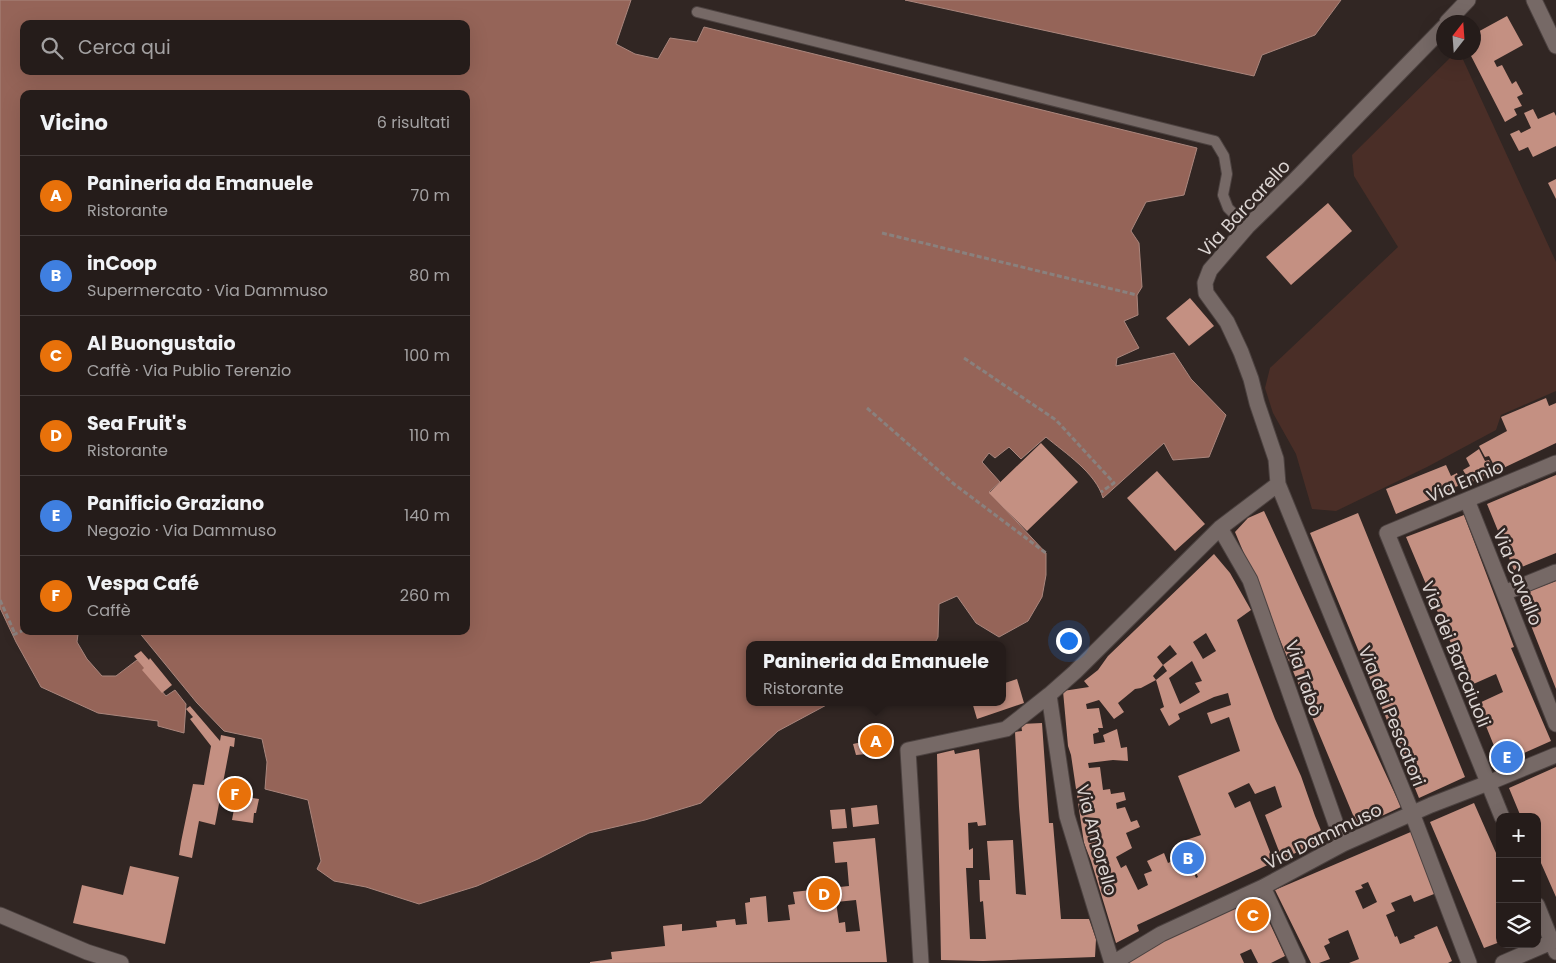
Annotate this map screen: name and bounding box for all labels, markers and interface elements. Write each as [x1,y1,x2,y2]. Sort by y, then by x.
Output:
north arrow [1436,15,1481,60]
search box [20,20,470,75]
icon: search [38,34,66,62]
text: Cerca qui [78,34,171,61]
text: Vicino [40,108,108,137]
text: 6 risultati [377,111,450,134]
street label: Via Barcarello [1192,154,1296,262]
text: Panineria da Emanuele [87,170,313,197]
text: A [50,184,62,207]
text: 70 m [410,184,450,207]
text: Ristorante [87,199,168,222]
text: inCoop [87,250,157,277]
text: B [51,264,61,287]
text: 80 m [409,264,450,287]
text: Supermercato · Via Dammuso [87,279,328,302]
text: Al Buongustaio [87,330,236,357]
text: C [50,344,62,367]
text: 100 m [404,344,450,367]
text: Caffè · Via Publio Terenzio [87,359,291,382]
text: Sea Fruit's [87,410,187,437]
text: D [50,424,62,447]
text: 110 m [409,424,450,447]
text: Ristorante [87,439,168,462]
street label: Via Ennio [1422,454,1508,508]
text: Panificio Graziano [87,490,264,517]
text: E [52,504,60,527]
text: 140 m [404,504,450,527]
text: Negozio · Via Dammuso [87,519,276,542]
street label: Via Cavallo [1487,525,1549,629]
text: Vespa Café [87,570,199,597]
street label: Via dei Barcaiuoli [1415,577,1497,731]
text: F [52,584,60,607]
text: 260 m [400,584,450,607]
text: Caffè [87,599,131,622]
your location [1056,628,1082,654]
street label: Via Tabò [1279,637,1329,719]
popup [746,641,1006,706]
street label: Via dei Pescatori [1352,642,1432,790]
text: Panineria da Emanuele [763,648,989,675]
text: Ristorante [763,677,844,700]
pin: A [860,722,892,760]
pin: E [1491,738,1523,776]
pin: F [219,775,251,813]
street label: Via Amorello [1070,782,1124,898]
street label: Via Dammuso [1260,797,1386,875]
map controls [1496,813,1541,948]
button: + [1496,813,1541,858]
pin: B [1172,839,1204,877]
button: − [1496,858,1541,903]
pin: D [808,875,840,913]
pin: C [1237,896,1269,934]
button: layers [1496,903,1541,948]

